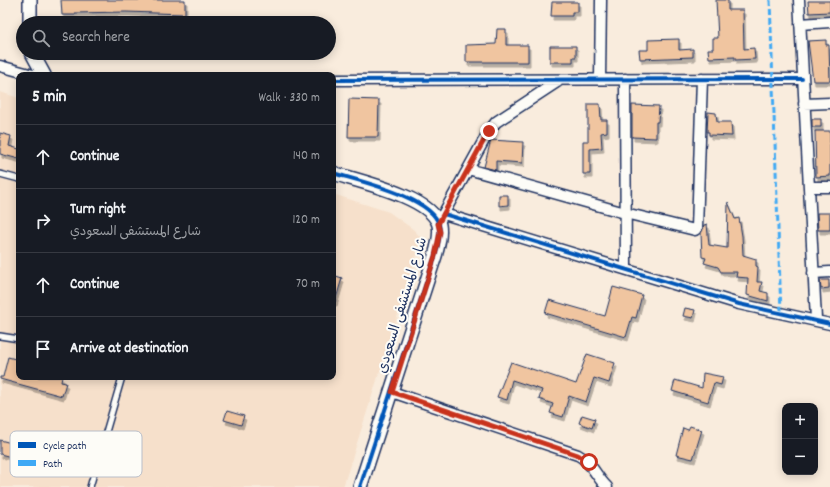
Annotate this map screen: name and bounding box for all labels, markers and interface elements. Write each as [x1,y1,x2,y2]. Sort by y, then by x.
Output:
search box [16,16,336,60]
icon: search [30,27,52,49]
text: Search here [62,27,130,49]
text: 5 min [32,86,66,110]
text: Walk · 330 m [259,89,320,108]
route end [480,122,498,140]
icon: ahead [32,146,54,168]
text: Continue [70,146,119,168]
text: 140 m [293,147,320,166]
text: Turn right [70,199,126,221]
icon: right [32,210,54,232]
text: 120 m [292,211,320,230]
text: شارع المستشفى السعودي [70,223,201,242]
street label: شارع المستشفى السعودي [373,235,433,376]
icon: ahead [32,274,54,296]
text: Continue [70,274,119,296]
text: 70 m [296,275,320,294]
icon: arrive [32,338,54,360]
text: Arrive at destination [70,338,188,360]
map controls [782,403,818,475]
button: + [782,403,818,439]
legend [10,431,142,477]
text: Cycle path [43,439,87,455]
button: − [782,439,818,475]
route start [580,453,598,471]
text: Path [43,457,62,473]

